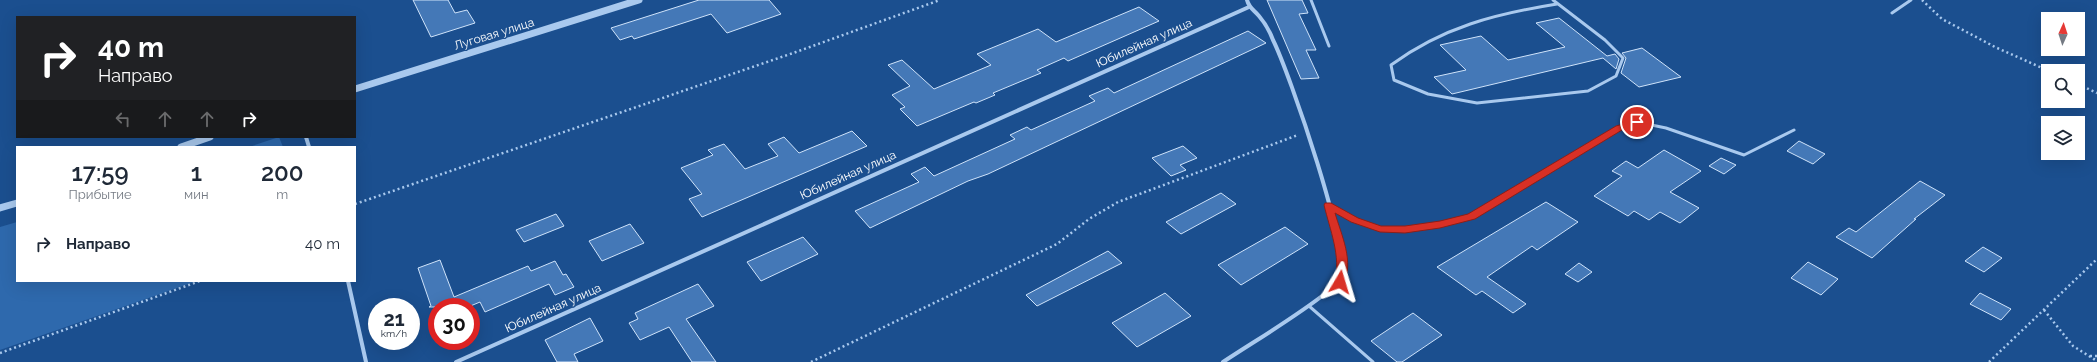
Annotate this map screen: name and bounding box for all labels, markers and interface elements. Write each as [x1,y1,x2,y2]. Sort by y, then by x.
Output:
north arrow [2041,12,2085,56]
map controls [2041,12,2085,160]
street label: Луговая улица [452,15,536,53]
street label: Юбилейная улица [1094,16,1194,70]
text: 40 m [98,31,164,64]
icon: right [32,32,84,84]
button: search [2041,64,2085,108]
text: Направо [98,65,172,86]
pin [1620,105,1654,139]
icon: left [112,108,134,130]
icon: ahead [154,108,176,130]
icon: ahead [196,108,218,130]
icon: right [238,108,260,130]
icon: arrive [1626,111,1648,133]
button: layers [2041,116,2085,160]
street label: Юбилейная улица [798,148,898,202]
text: 17:59 [71,158,129,187]
text: 1 [191,158,202,187]
text: 200 [261,158,304,187]
text: Прибытие [68,187,132,202]
text: мин [184,187,209,202]
text: m [276,187,288,202]
icon: right [32,233,54,255]
text: Направо [66,235,130,253]
text: 40 m [305,235,340,253]
position arrow [1319,261,1361,303]
street label: Юбилейная улица [503,281,603,335]
speed limit sign: 30 [428,298,480,350]
text: 21 [383,307,405,331]
text: km/h [381,328,407,339]

